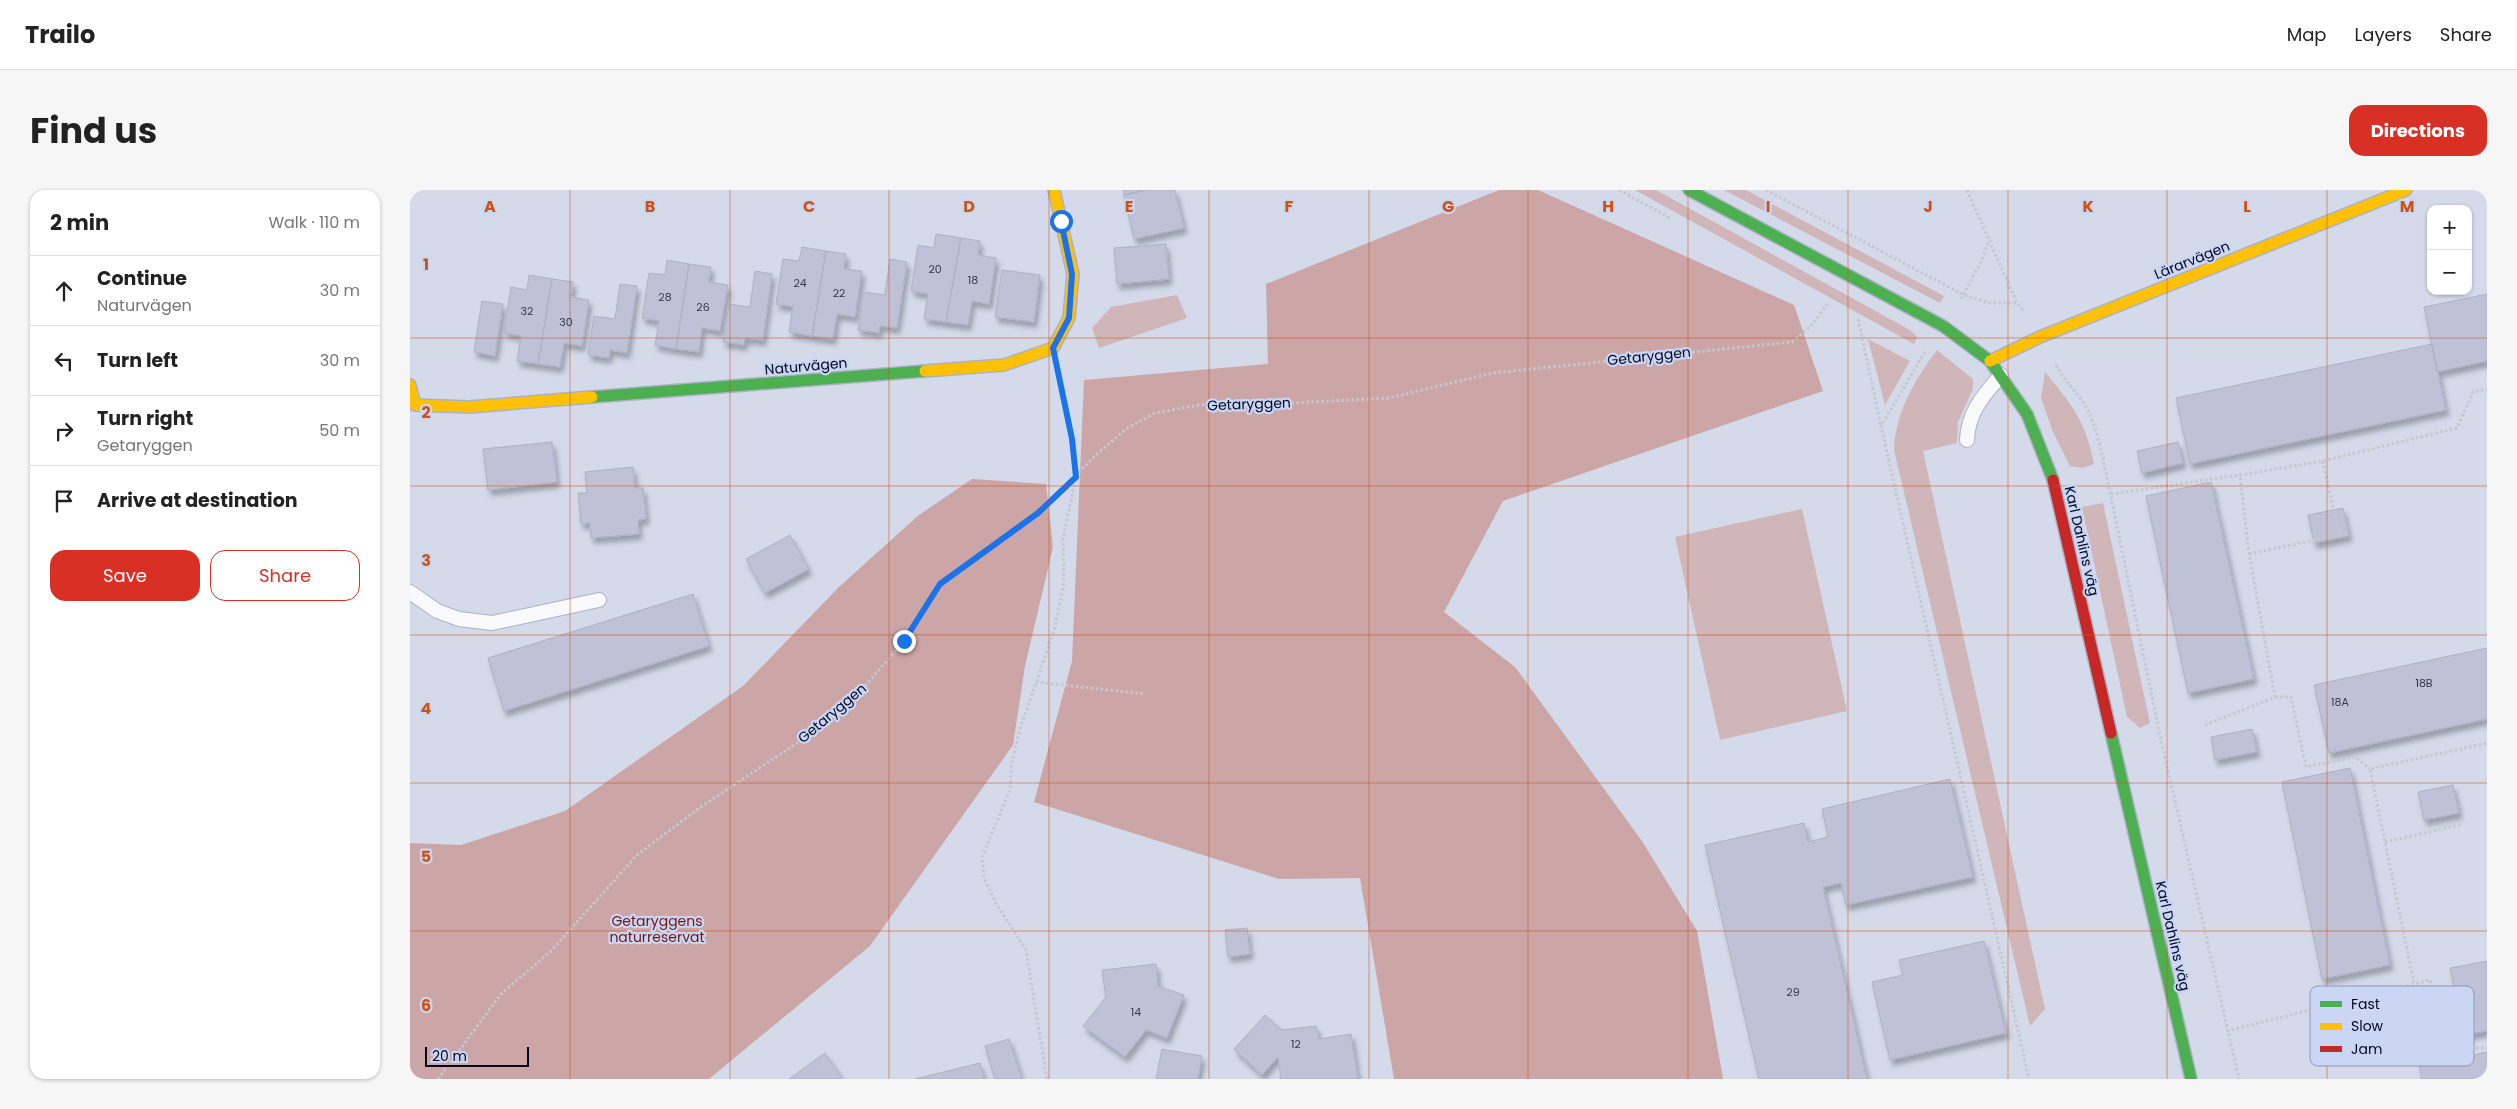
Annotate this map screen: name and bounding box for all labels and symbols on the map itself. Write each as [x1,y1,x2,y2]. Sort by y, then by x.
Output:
text: A [484,195,496,218]
text: B [645,195,655,218]
text: C [803,195,815,218]
text: D [963,195,975,218]
text: E [1125,195,1133,218]
text: F [1285,195,1294,218]
text: G [1442,195,1454,218]
text: H [1602,195,1614,218]
text: I [1766,195,1770,218]
text: J [1923,195,1933,218]
text: K [2082,195,2094,218]
text: L [2243,195,2251,218]
text: M [2400,195,2414,218]
route start [1050,210,1073,233]
street label: Lärarvägen [2151,236,2233,284]
text: 1 [423,253,429,276]
house number: 20 [928,261,942,277]
house number: 18 [968,272,978,288]
house number: 24 [793,275,807,291]
house number: 22 [833,285,845,301]
house number: 28 [658,289,672,305]
house number: 26 [696,299,710,315]
house number: 32 [521,303,533,319]
house number: 30 [559,314,573,330]
street label: Getaryggen [1606,342,1692,370]
street label: Naturvägen [764,352,848,380]
street label: Getaryggen [1207,393,1291,415]
text: 2 [421,401,431,424]
street label: Karl Dahlins väg [2060,484,2104,598]
text: 3 [421,549,431,572]
route end [893,630,916,653]
house number: 18B [2415,675,2433,691]
street label: Getaryggen [793,678,871,748]
house number: 18A [2331,694,2350,710]
text: 4 [421,697,432,720]
text: 5 [421,845,431,868]
street label: Karl Dahlins väg [2151,879,2195,993]
park label: Getaryggens naturreservat [609,911,705,947]
house number: 29 [1786,984,1800,1000]
legend [2310,986,2474,1066]
text: 6 [421,994,431,1017]
text: Fast [2351,994,2380,1014]
house number: 14 [1131,1004,1141,1020]
text: Slow [2351,1016,2384,1036]
house number: 12 [1291,1036,1301,1052]
text: Jam [2351,1039,2382,1059]
scale bar [425,1044,529,1067]

